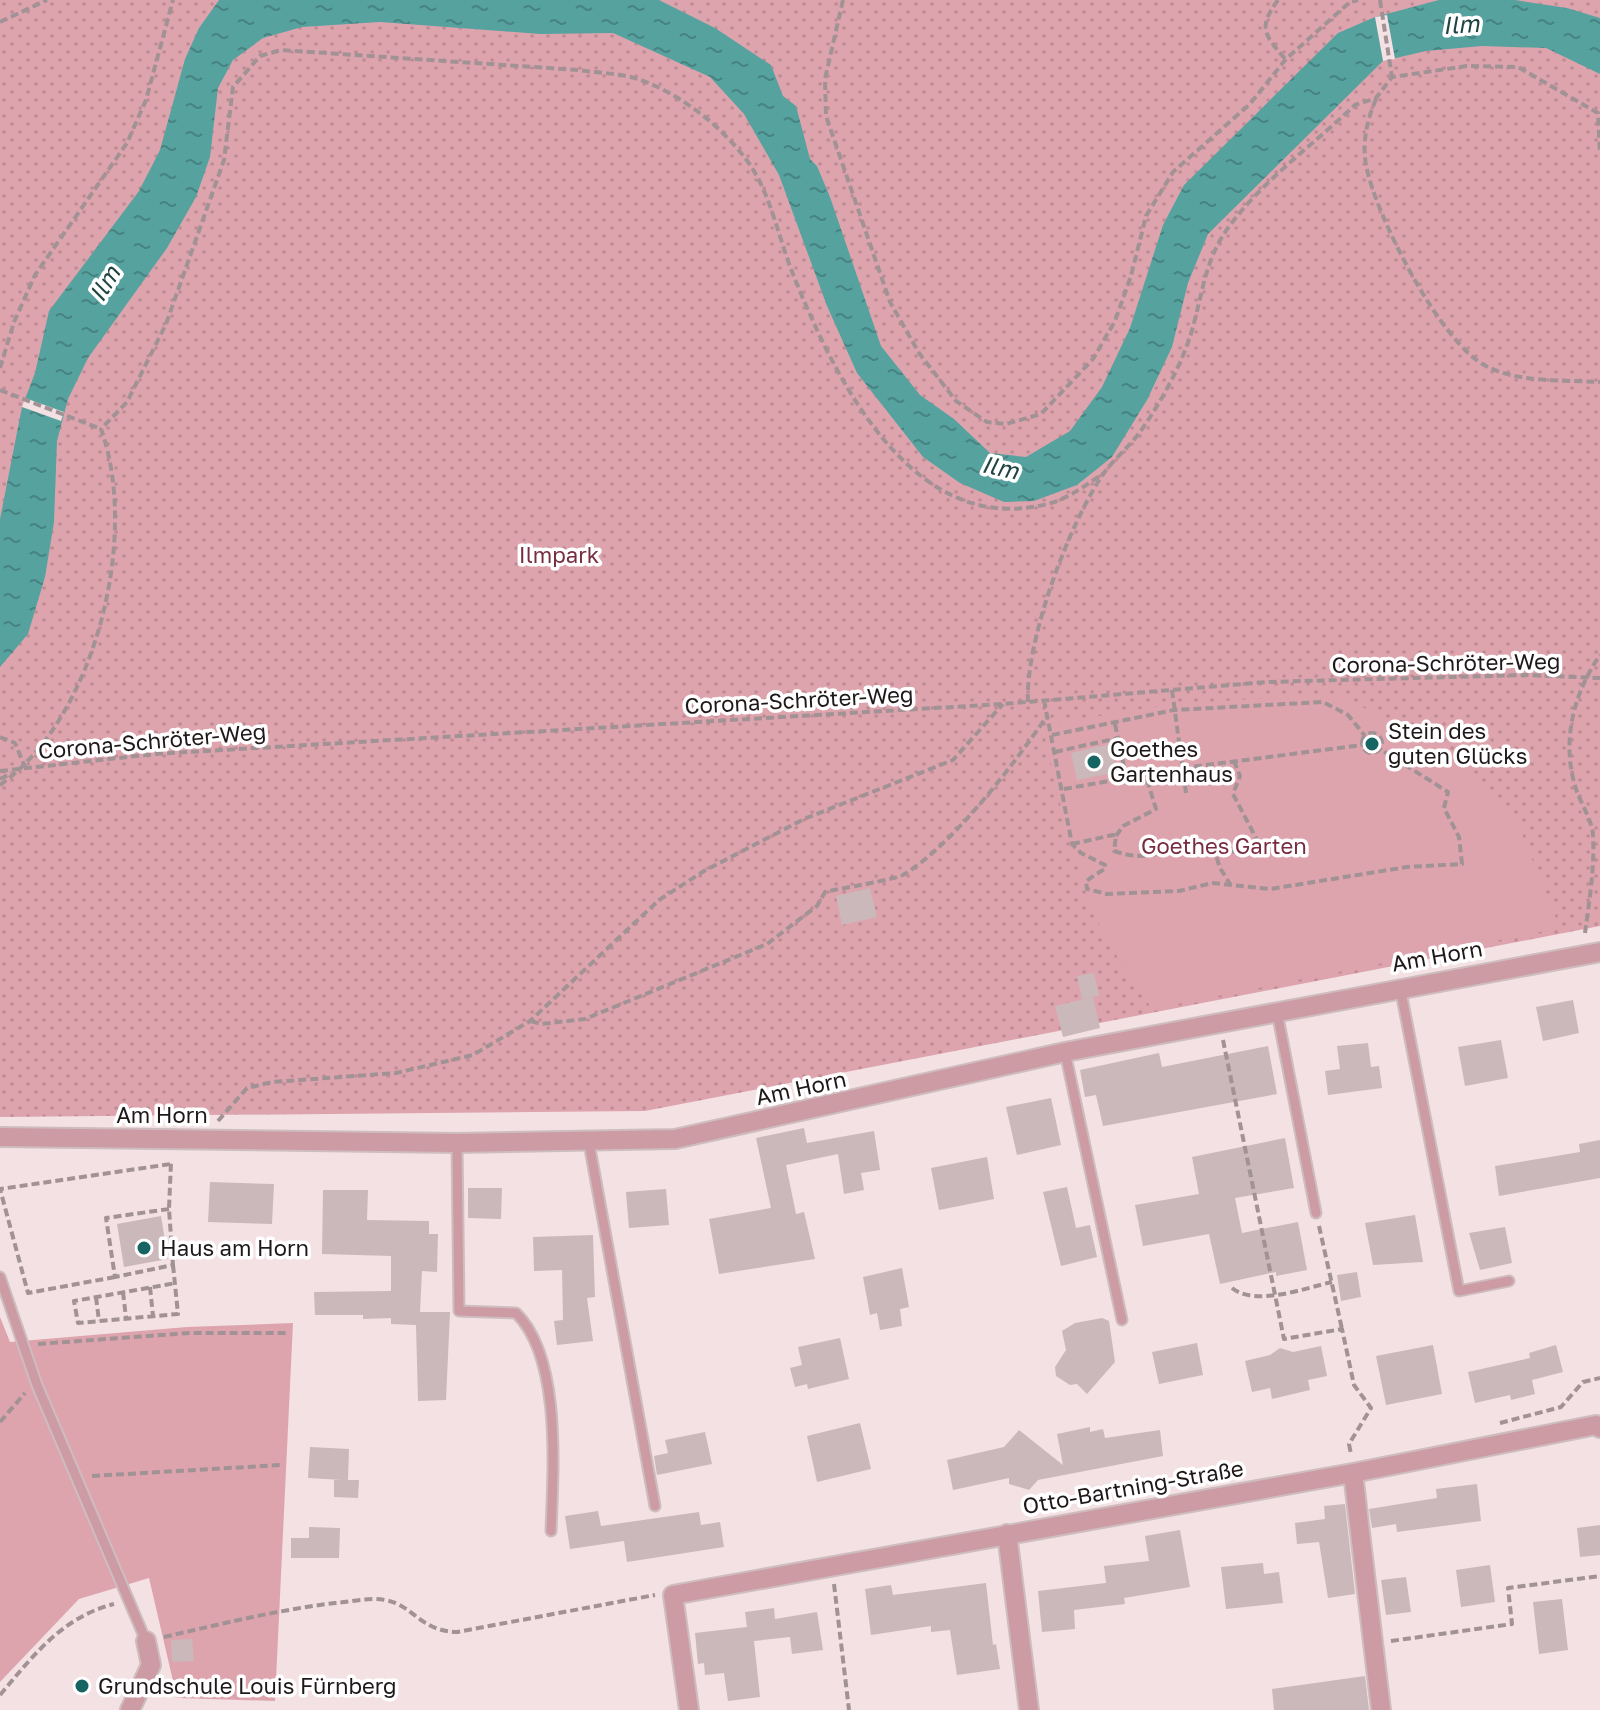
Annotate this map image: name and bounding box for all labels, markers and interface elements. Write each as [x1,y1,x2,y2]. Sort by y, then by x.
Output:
water label: Ilm [1442,8,1482,39]
water label: Ilm [82,259,126,306]
water label: Ilm [979,449,1023,485]
park label: Ilmpark [519,541,599,568]
street label: Corona-Schröter-Weg [1331,647,1561,678]
street label: Corona-Schröter-Weg [684,680,914,719]
street label: Corona-Schröter-Weg [37,717,267,764]
place label: Stein des guten Glücks [1388,717,1527,769]
place label: Goethes Gartenhaus [1110,735,1233,787]
marker: Stein des guten Glücks [1363,735,1381,753]
marker: Goethes Gartenhaus [1085,753,1103,771]
park label: Goethes Garten [1141,832,1307,859]
street label: Am Horn [1389,934,1484,977]
street label: Am Horn [753,1065,849,1110]
street label: Am Horn [116,1101,208,1128]
place label: Haus am Horn [160,1234,309,1261]
marker: Haus am Horn [135,1239,153,1257]
street label: Otto-Bartning-Straße [1020,1454,1245,1519]
place label: Grundschule Louis Fürnberg [98,1672,397,1699]
marker: Grundschule Louis Fürnberg [73,1677,91,1695]

